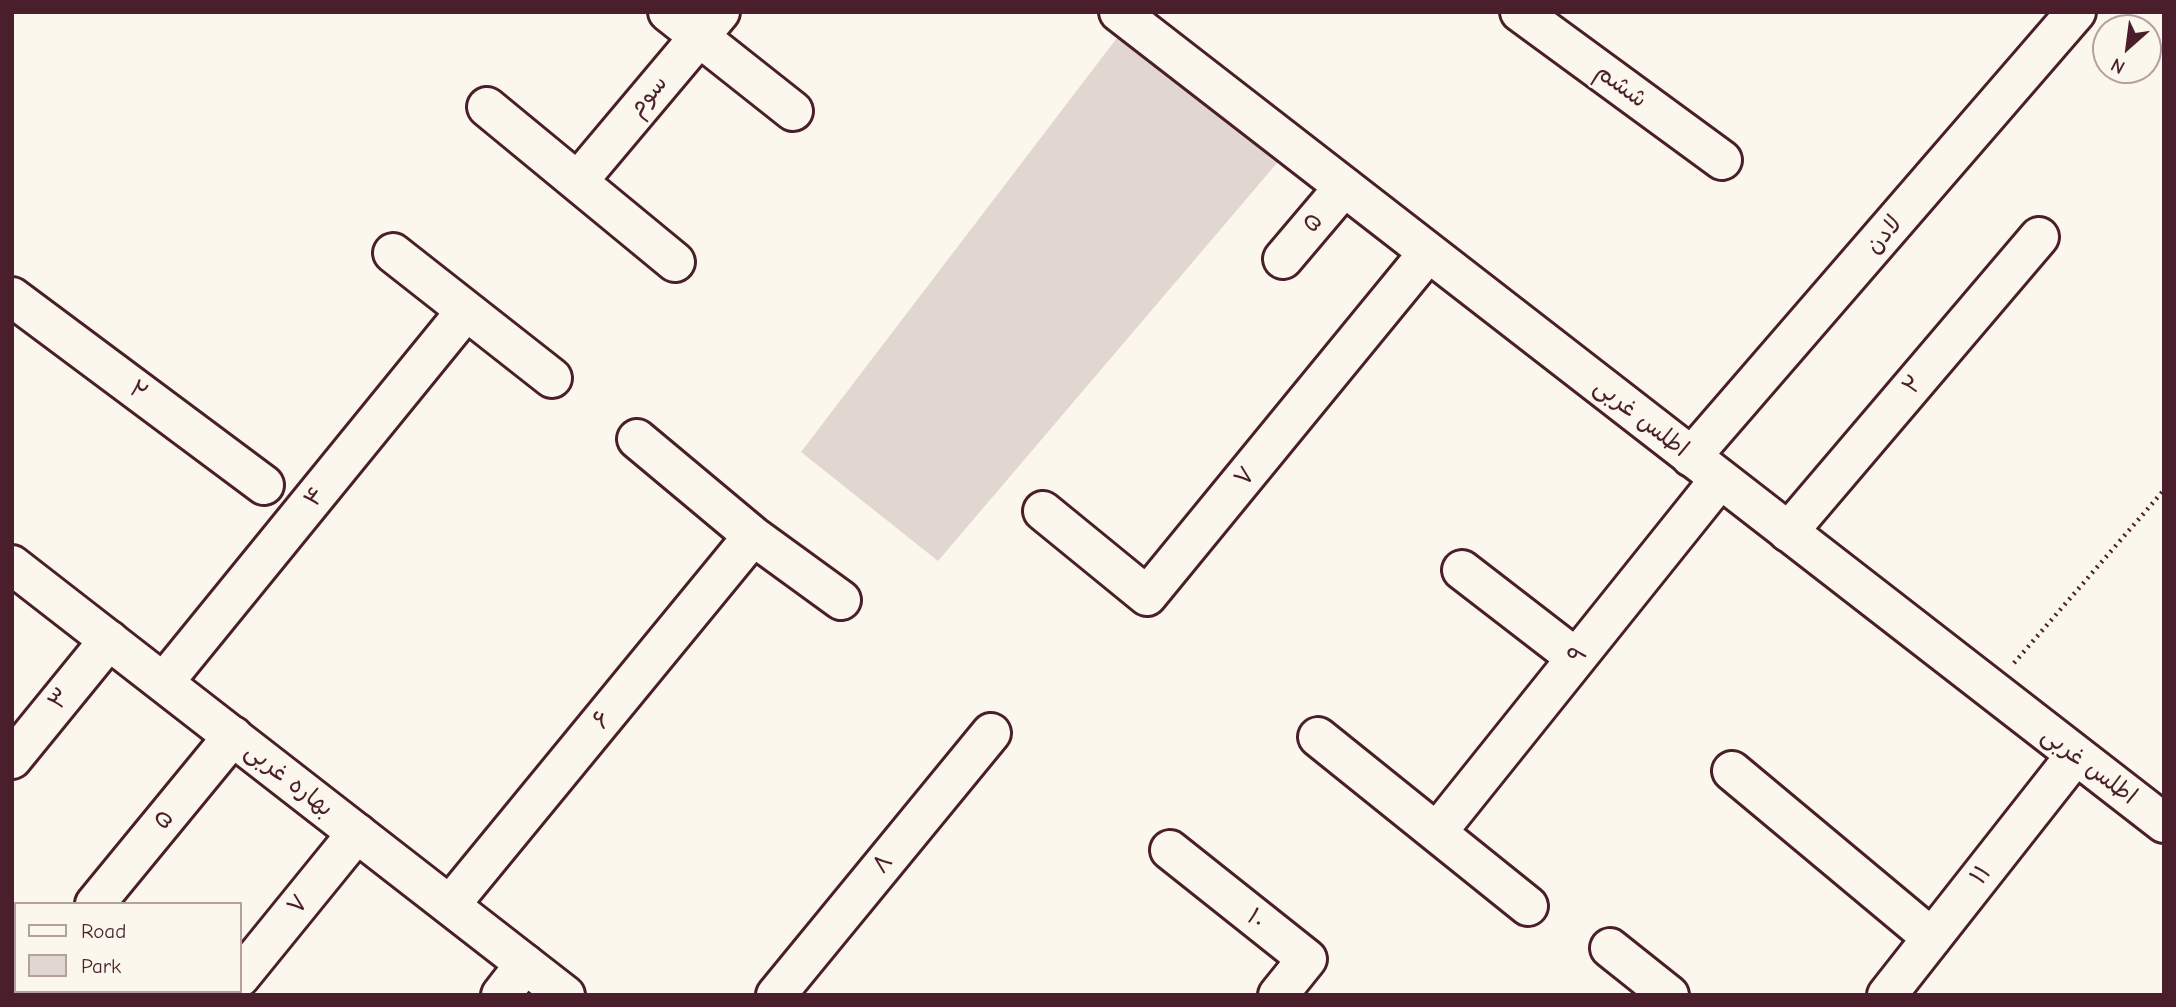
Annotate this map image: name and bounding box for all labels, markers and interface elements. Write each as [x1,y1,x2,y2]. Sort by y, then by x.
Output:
north arrow [2092,14,2162,84]
text: N [2107,53,2129,78]
street label: ششم [1590,58,1652,114]
street label: سوم [622,69,674,123]
street label: ۵ [1297,207,1329,239]
street label: لادن [1860,210,1908,260]
street label: ۲ [1897,370,1929,400]
street label: اطلس غربی [1588,372,1694,464]
street label: ۲ [123,375,153,407]
street label: ۷ [1228,461,1262,493]
street label: ۴ [298,481,332,513]
street label: ۹ [1562,640,1594,670]
street label: ۳ [43,682,77,716]
street label: ۶ [586,705,618,735]
street label: اطلس غربی [2036,721,2142,811]
street label: بهاره غربی [239,737,339,823]
street label: ۵ [148,804,180,836]
street label: ۸ [867,848,899,880]
street label: ۱۱ [1964,859,1998,891]
street label: ۷ [281,889,315,921]
legend [14,902,242,993]
street label: ۱۰ [1241,903,1271,935]
text: Road [81,919,126,943]
text: Park [81,954,121,978]

